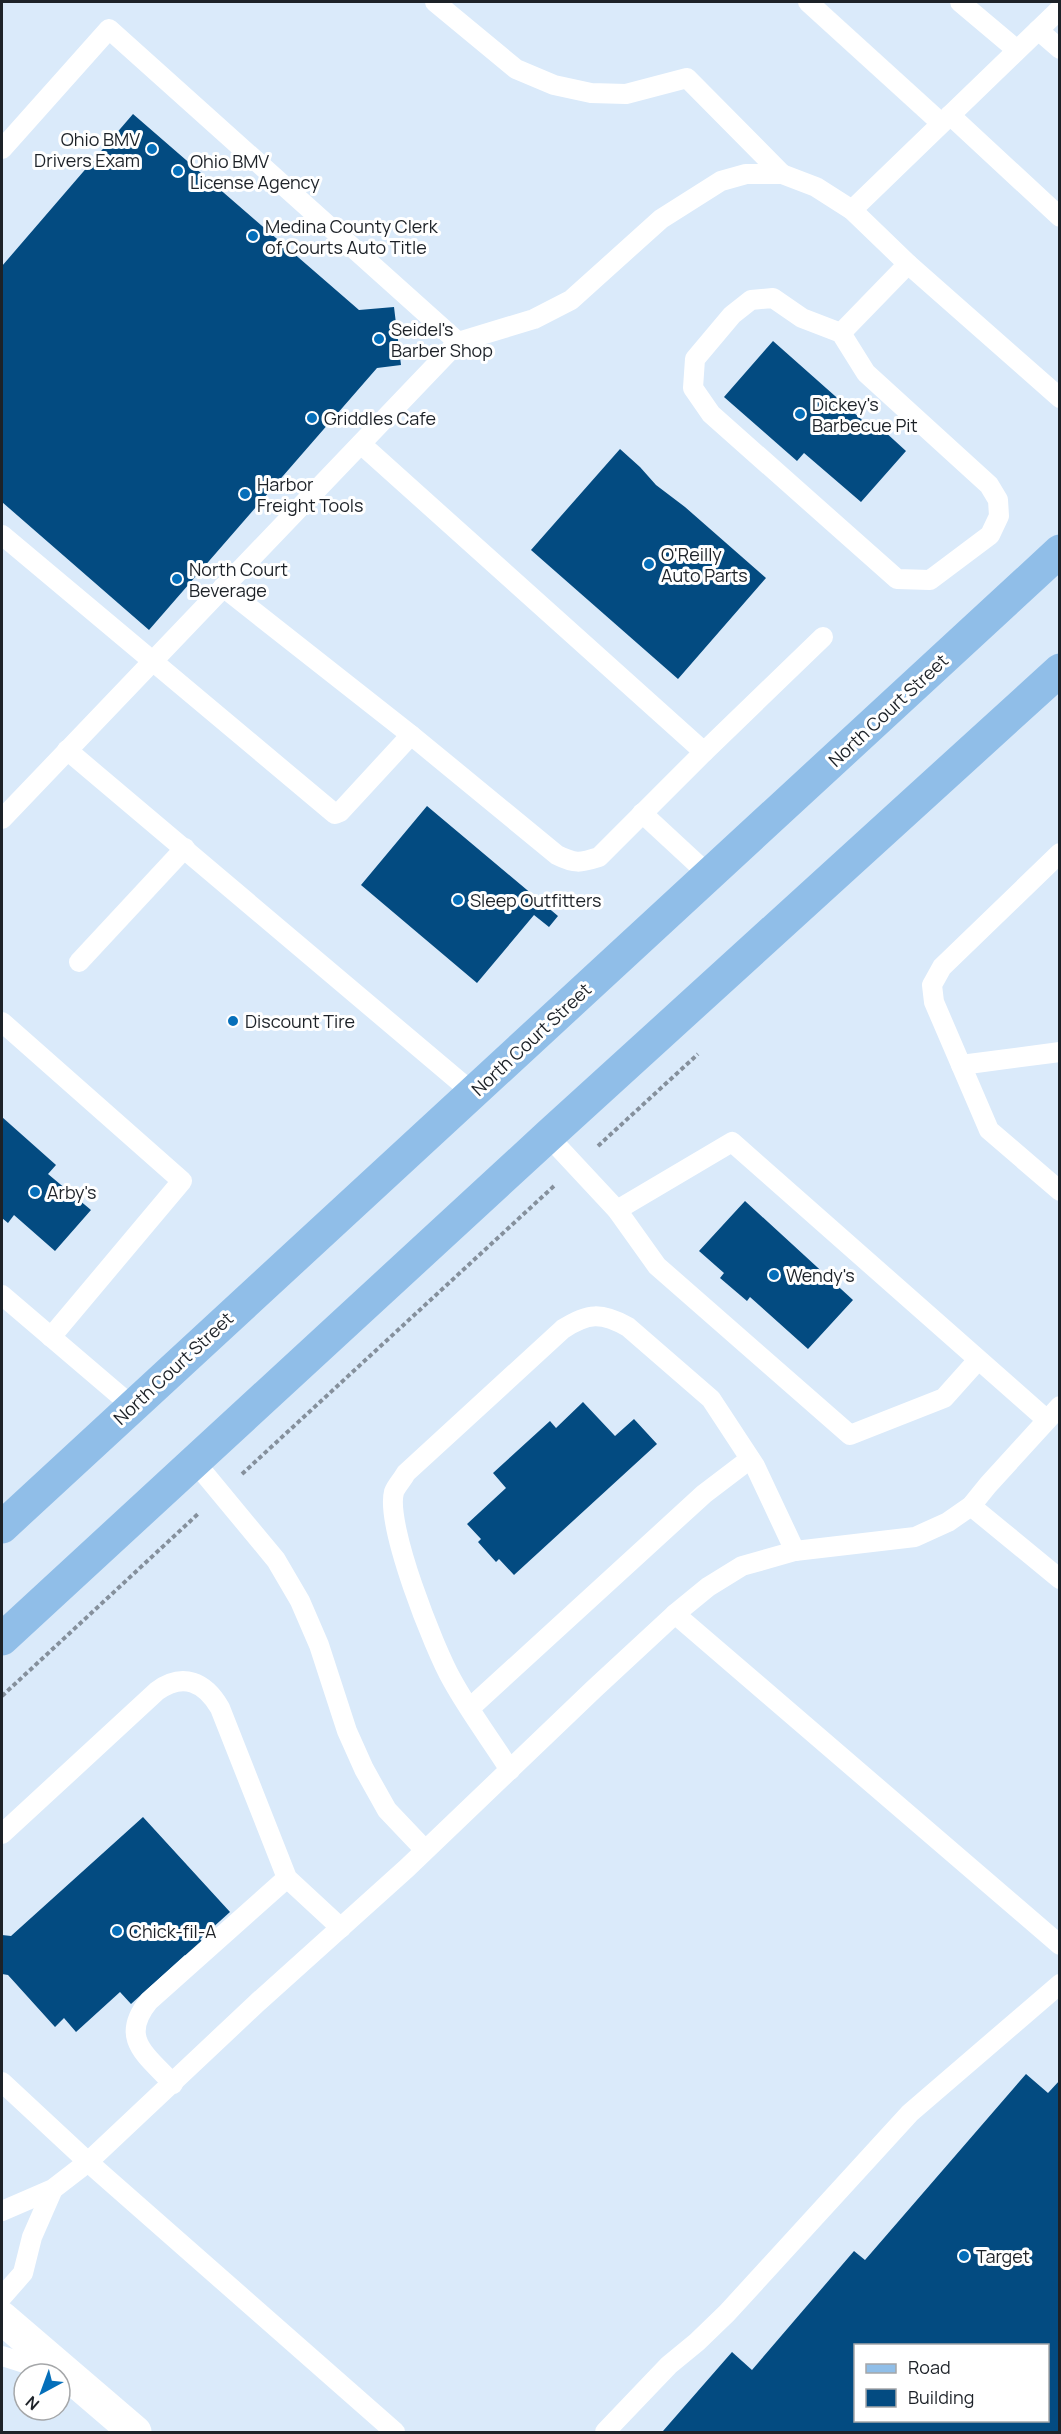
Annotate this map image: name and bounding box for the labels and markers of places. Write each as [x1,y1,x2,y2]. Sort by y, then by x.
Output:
place label: Ohio BMV Drivers Exam [34,127,140,172]
marker: Ohio BMV Drivers Exam [145,142,159,156]
place label: Ohio BMV License Agency [190,149,320,194]
marker: Ohio BMV License Agency [171,164,185,178]
place label: Medina County Clerk of Courts Auto Title [265,214,439,259]
marker: Medina County Clerk of Courts Auto Title [246,229,260,243]
place label: Seidel's Barber Shop [391,317,493,362]
marker: Seidel's Barber Shop [372,332,386,346]
place label: Dickey's Barbecue Pit [812,392,918,437]
place label: Griddles Cafe [324,406,436,430]
marker: Dickey's Barbecue Pit [793,407,807,421]
marker: Griddles Cafe [305,411,319,425]
place label: Harbor Freight Tools [257,472,364,517]
marker: Harbor Freight Tools [238,487,252,501]
place label: O'Reilly Auto Parts [661,542,748,587]
place label: North Court Beverage [189,557,288,602]
marker: O'Reilly Auto Parts [642,557,656,571]
marker: North Court Beverage [170,572,184,586]
place label: Sleep Outfitters [470,888,602,912]
marker: Sleep Outfitters [451,893,465,907]
place label: Discount Tire [245,1009,355,1033]
marker: Discount Tire [226,1014,240,1028]
place label: Arby's [47,1180,96,1204]
marker: Arby's [28,1185,42,1199]
place label: Wendy's [786,1263,855,1287]
marker: Wendy's [767,1268,781,1282]
place label: Chick-fil-A [129,1919,217,1943]
marker: Chick-fil-A [110,1924,124,1938]
place label: Target [976,2244,1030,2268]
marker: Target [957,2249,971,2263]

